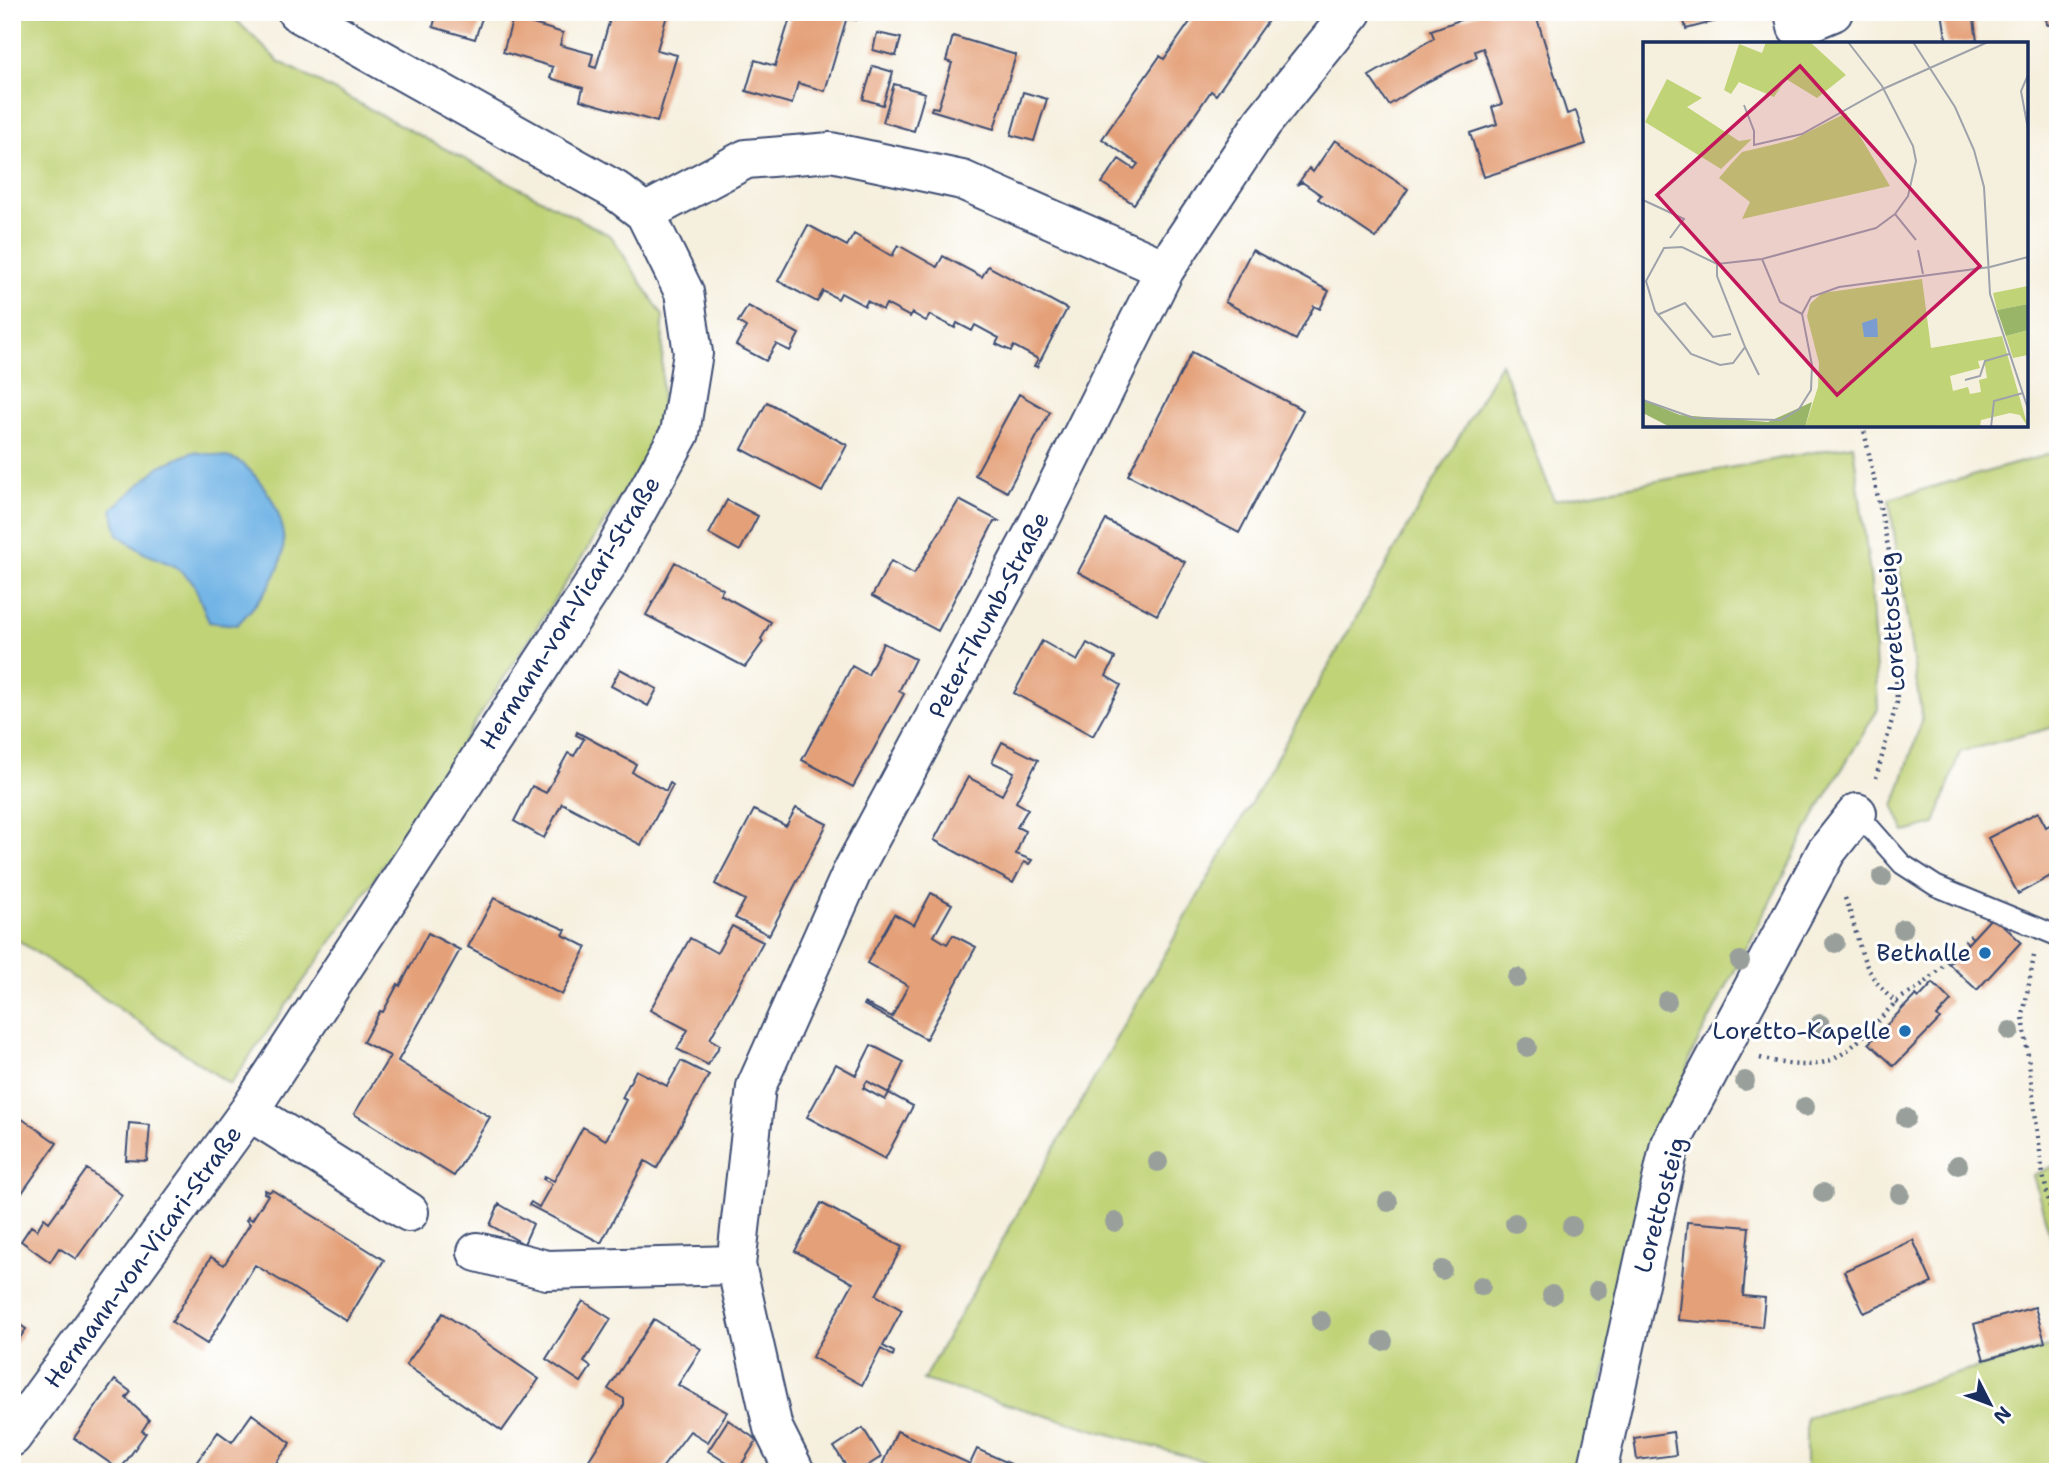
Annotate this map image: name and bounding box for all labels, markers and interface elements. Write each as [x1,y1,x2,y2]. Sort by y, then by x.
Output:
inset map [1643,42,2028,427]
street label: Hermann-von-Vicari-Straße [472,470,668,756]
street label: Peter-Thumb-Straße [921,506,1057,724]
street label: Lorettosteig [1871,551,1913,693]
place label: Bethalle [1876,937,1971,969]
marker: Bethalle [1977,945,1993,961]
place label: Loretto-Kapelle [1712,1015,1891,1047]
marker: Loretto-Kapelle [1897,1023,1913,1039]
street label: Hermann-von-Vicari-Straße [37,1119,249,1395]
street label: Lorettosteig [1626,1133,1694,1277]
north arrow [1954,1368,2024,1438]
text: N [1988,1401,2017,1429]

